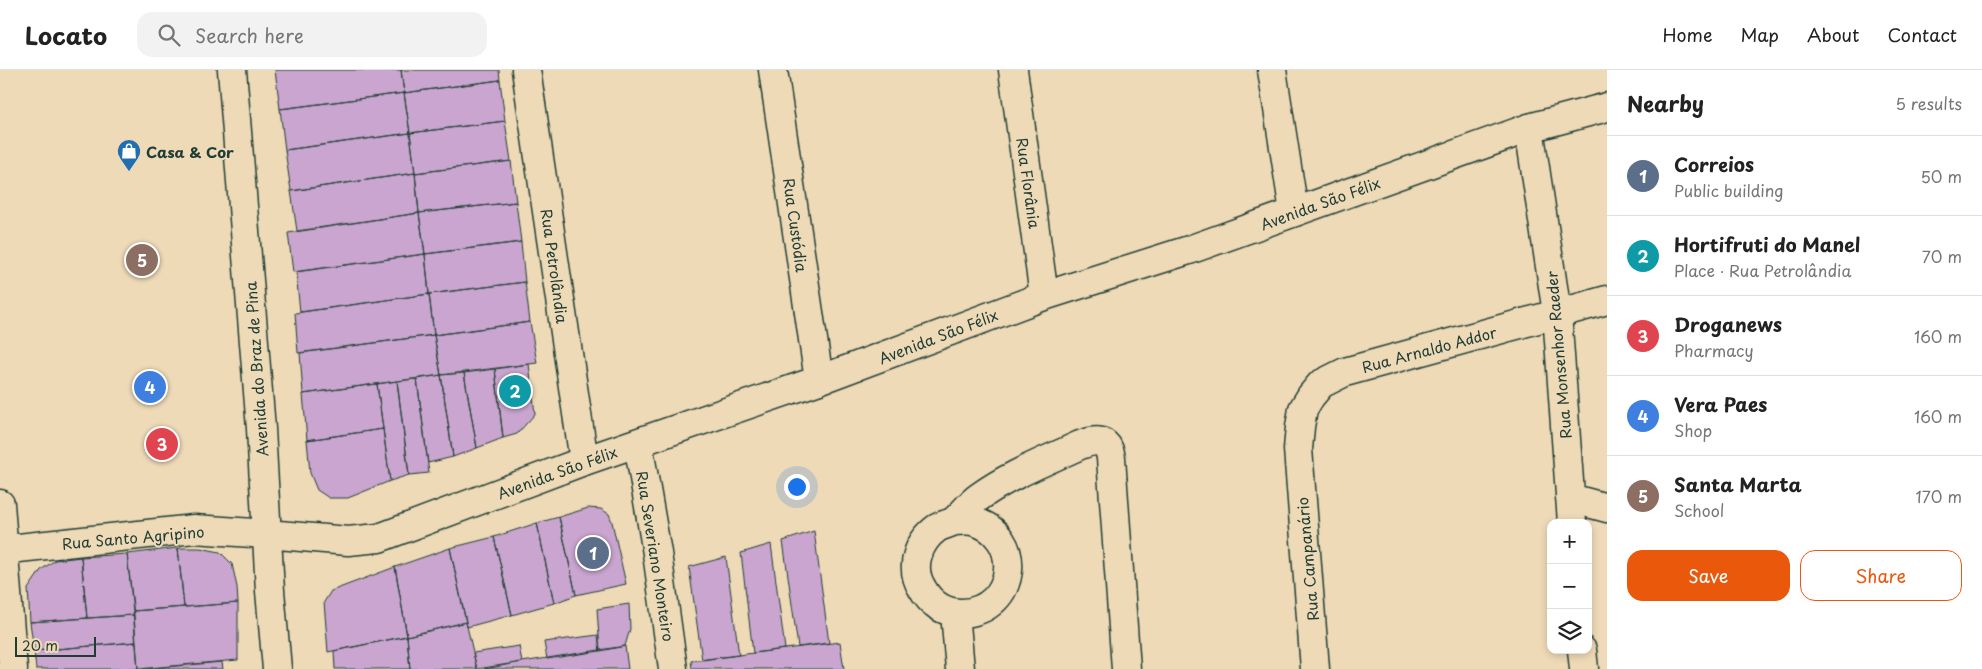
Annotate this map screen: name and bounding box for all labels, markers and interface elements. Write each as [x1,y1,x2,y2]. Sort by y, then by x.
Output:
search box [137,12,487,57]
text: Locato [25,17,107,53]
icon: search [155,21,183,49]
text: Search here [195,21,304,49]
text: Home [1662,21,1712,48]
text: Map [1740,21,1779,48]
text: About [1807,21,1859,48]
text: Contact [1887,21,1957,48]
text: Nearby [1627,87,1704,119]
text: 5 results [1895,91,1962,115]
street label: Rua Florânia [1011,136,1047,231]
shop icon: Casa & Cor [116,138,142,172]
place label: Casa & Cor [146,140,234,163]
text: Correios [1674,150,1754,178]
text: 1 [1639,164,1647,188]
text: 50 m [1921,164,1962,188]
street label: Avenida São Félix [1257,171,1383,235]
street label: Rua Custódia [778,176,814,274]
text: Public building [1674,178,1784,202]
street label: Rua Petrolândia [536,207,574,325]
text: Hortifruti do Manel [1674,230,1860,258]
pin: 5 [126,241,158,279]
text: 2 [1637,244,1649,268]
text: 70 m [1922,244,1962,268]
text: Place · Rua Petrolândia [1674,258,1851,282]
street label: Rua Monsenhor Raeder [1539,270,1577,440]
street label: Avenida do Braz de Pina [238,280,274,457]
street label: Avenida São Félix [875,303,1001,369]
text: Droganews [1674,310,1782,338]
street label: Rua Arnaldo Addor [1359,320,1499,378]
text: 3 [1638,324,1648,348]
text: 160 m [1914,324,1962,348]
text: Pharmacy [1674,338,1754,362]
pin: 4 [134,368,166,406]
pin: 2 [499,372,531,410]
text: Vera Paes [1674,390,1767,418]
text: 4 [1638,404,1648,428]
text: 160 m [1914,404,1962,428]
text: Shop [1674,418,1712,442]
pin: 3 [146,425,178,463]
street label: Avenida São Félix [494,440,620,504]
street label: Rua Severiano Monteiro [631,469,681,643]
text: Santa Marta [1674,470,1802,498]
your location [784,474,810,500]
text: 5 [1638,484,1648,508]
text: 170 m [1916,484,1962,508]
street label: Rua Campanário [1290,496,1324,622]
text: School [1674,498,1724,522]
street label: Rua Santo Agripino [61,519,205,555]
map controls [1547,519,1592,654]
button: + [1547,519,1592,564]
pin: 1 [577,534,609,572]
button: Save [1627,550,1790,601]
button: Share [1800,550,1962,601]
button: − [1547,564,1592,609]
button: layers [1547,609,1592,654]
scale bar [15,634,96,657]
text: 20 m [22,635,58,656]

